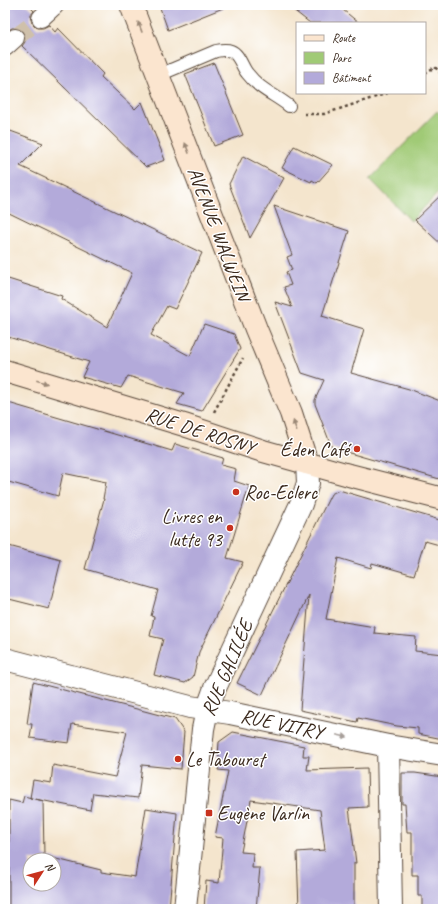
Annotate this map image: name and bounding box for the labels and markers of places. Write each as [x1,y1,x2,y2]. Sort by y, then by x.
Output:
place label: Éden Café [280,437,352,462]
marker: Éden Café [352,444,362,454]
place label: Roc-Eclerc [244,480,318,505]
marker: Roc-Eclerc [231,487,241,497]
place label: Livres en lutte 93 [162,504,224,552]
marker: Livres en lutte 93 [225,523,235,533]
place label: Le Tabouret [186,747,268,772]
marker: Le Tabouret [173,754,183,764]
place label: Eugène Varlin [217,801,310,826]
marker: Eugène Varlin [204,808,214,818]

